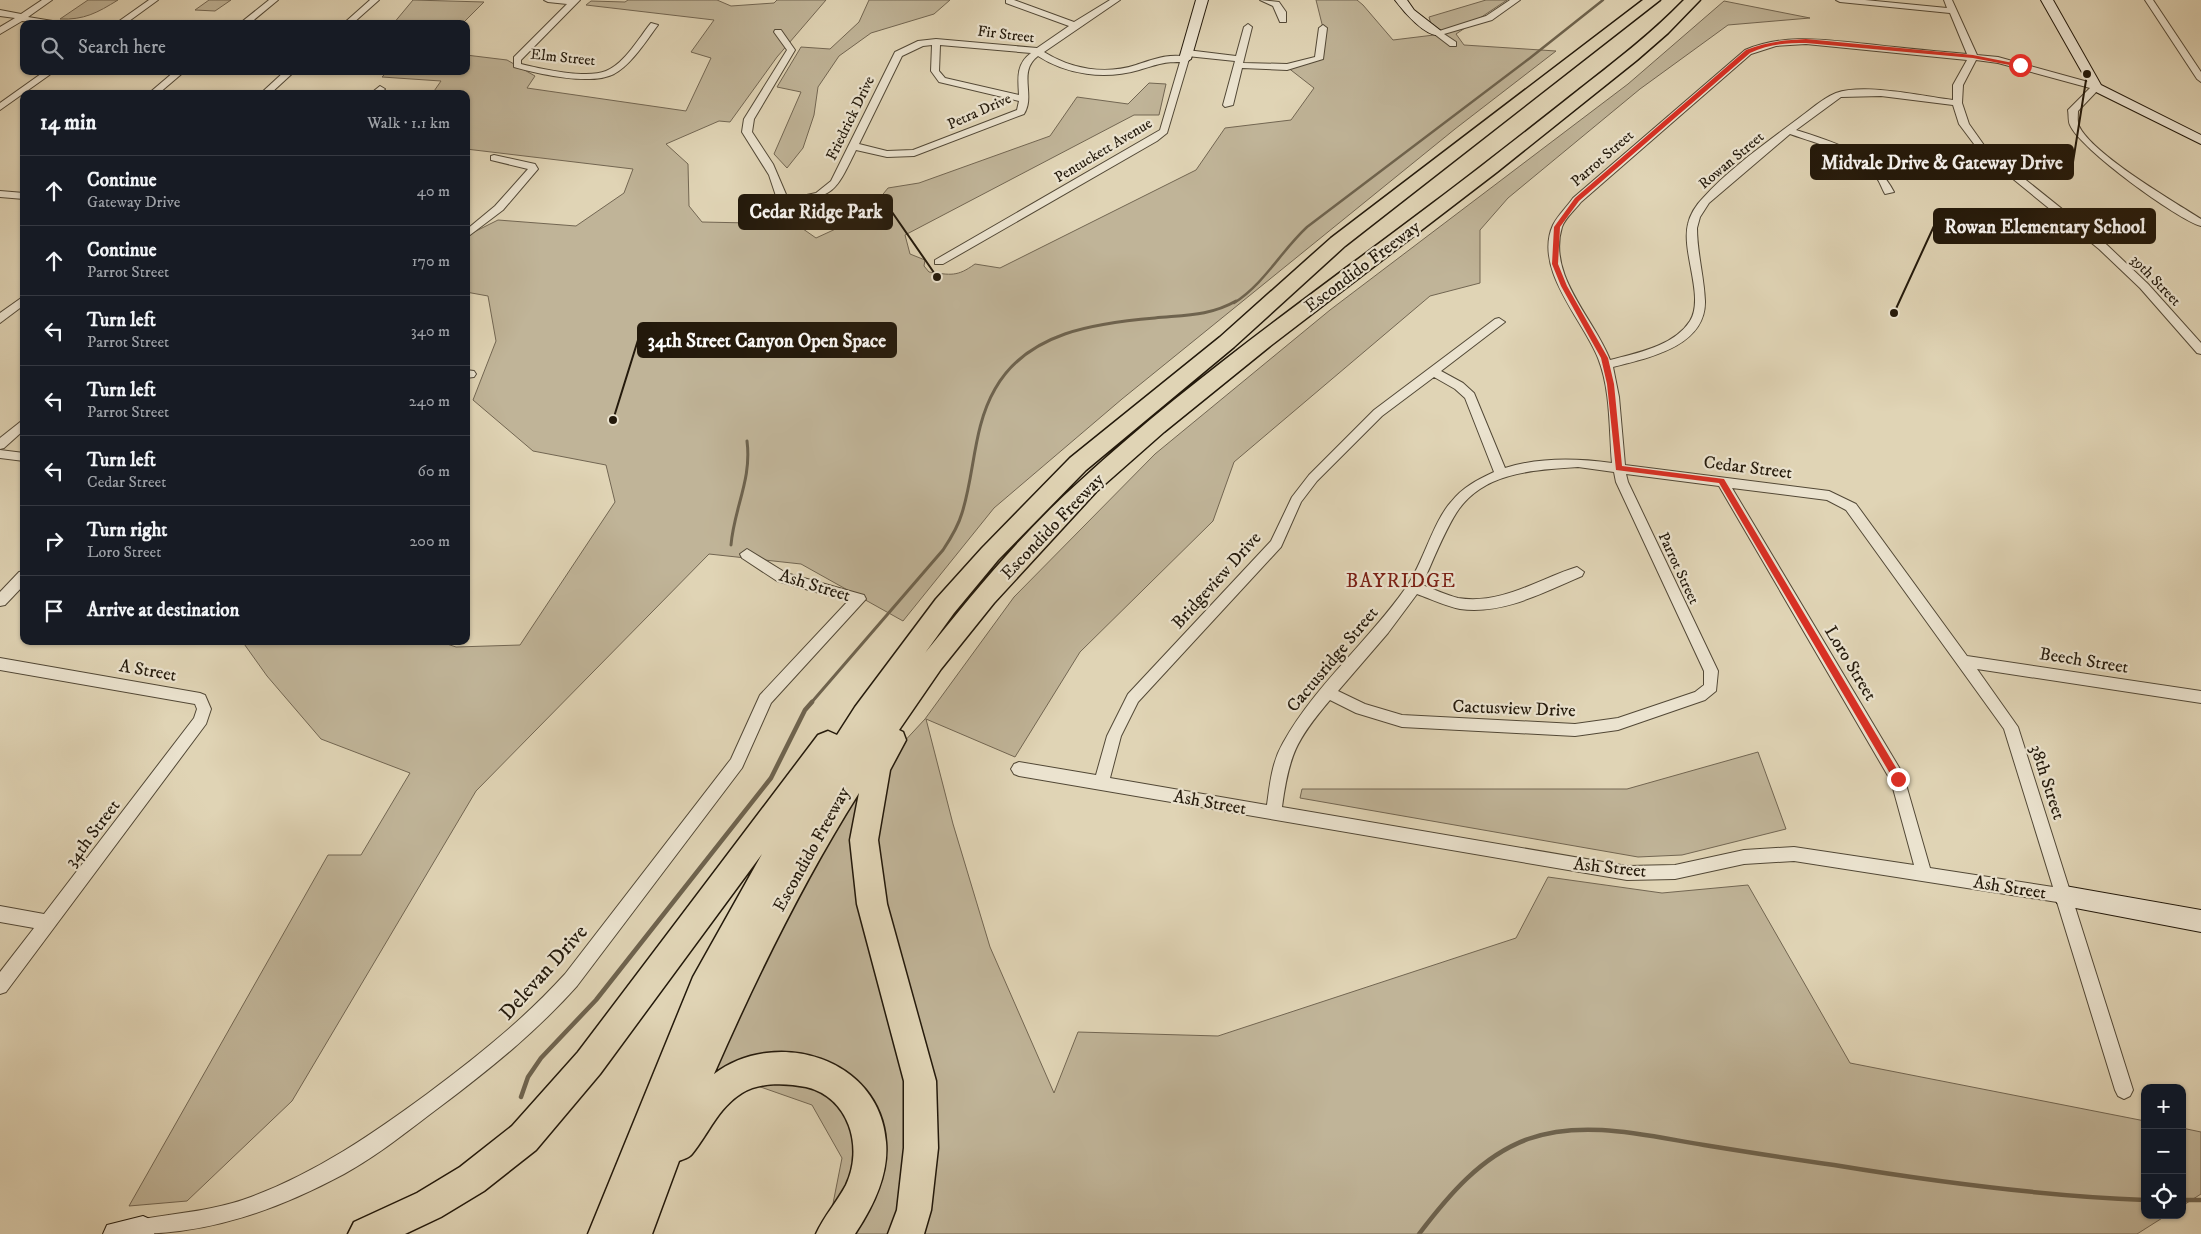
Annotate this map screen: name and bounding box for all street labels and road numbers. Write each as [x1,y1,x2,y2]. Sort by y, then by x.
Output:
street label: Fir Street [976,22,1036,47]
street label: Elm Street [530,45,597,70]
street label: Friedrick Drive [822,73,879,164]
street label: Petra Drive [944,89,1014,134]
street label: Pentuckett Avenue [1051,114,1156,187]
street label: Parrot Street [1567,126,1638,191]
street label: Rowan Street [1695,127,1768,193]
street label: Escondido Freeway [1300,216,1425,317]
street label: 39th Street [2126,251,2185,310]
street label: Cedar Street [1702,452,1794,484]
street label: Escondido Freeway [996,469,1109,584]
street label: Bridgeview Drive [1167,528,1266,634]
street label: Parrot Street [1654,529,1704,607]
street label: Ash Street [776,565,853,607]
street label: Cactusridge Street [1282,602,1383,717]
street label: Loro Street [1819,622,1881,705]
street label: Beech Street [2038,643,2130,679]
street label: A Street [117,655,178,687]
street label: Cactusview Drive [1452,696,1576,722]
street label: 38th Street [2025,742,2070,823]
street label: Escondido Freeway [769,783,855,916]
street label: Ash Street [1172,786,1248,820]
street label: 34th Street [60,795,125,872]
street label: Ash Street [1572,853,1648,883]
street label: Ash Street [1972,871,2048,905]
street label: Delevan Drive [494,919,594,1026]

